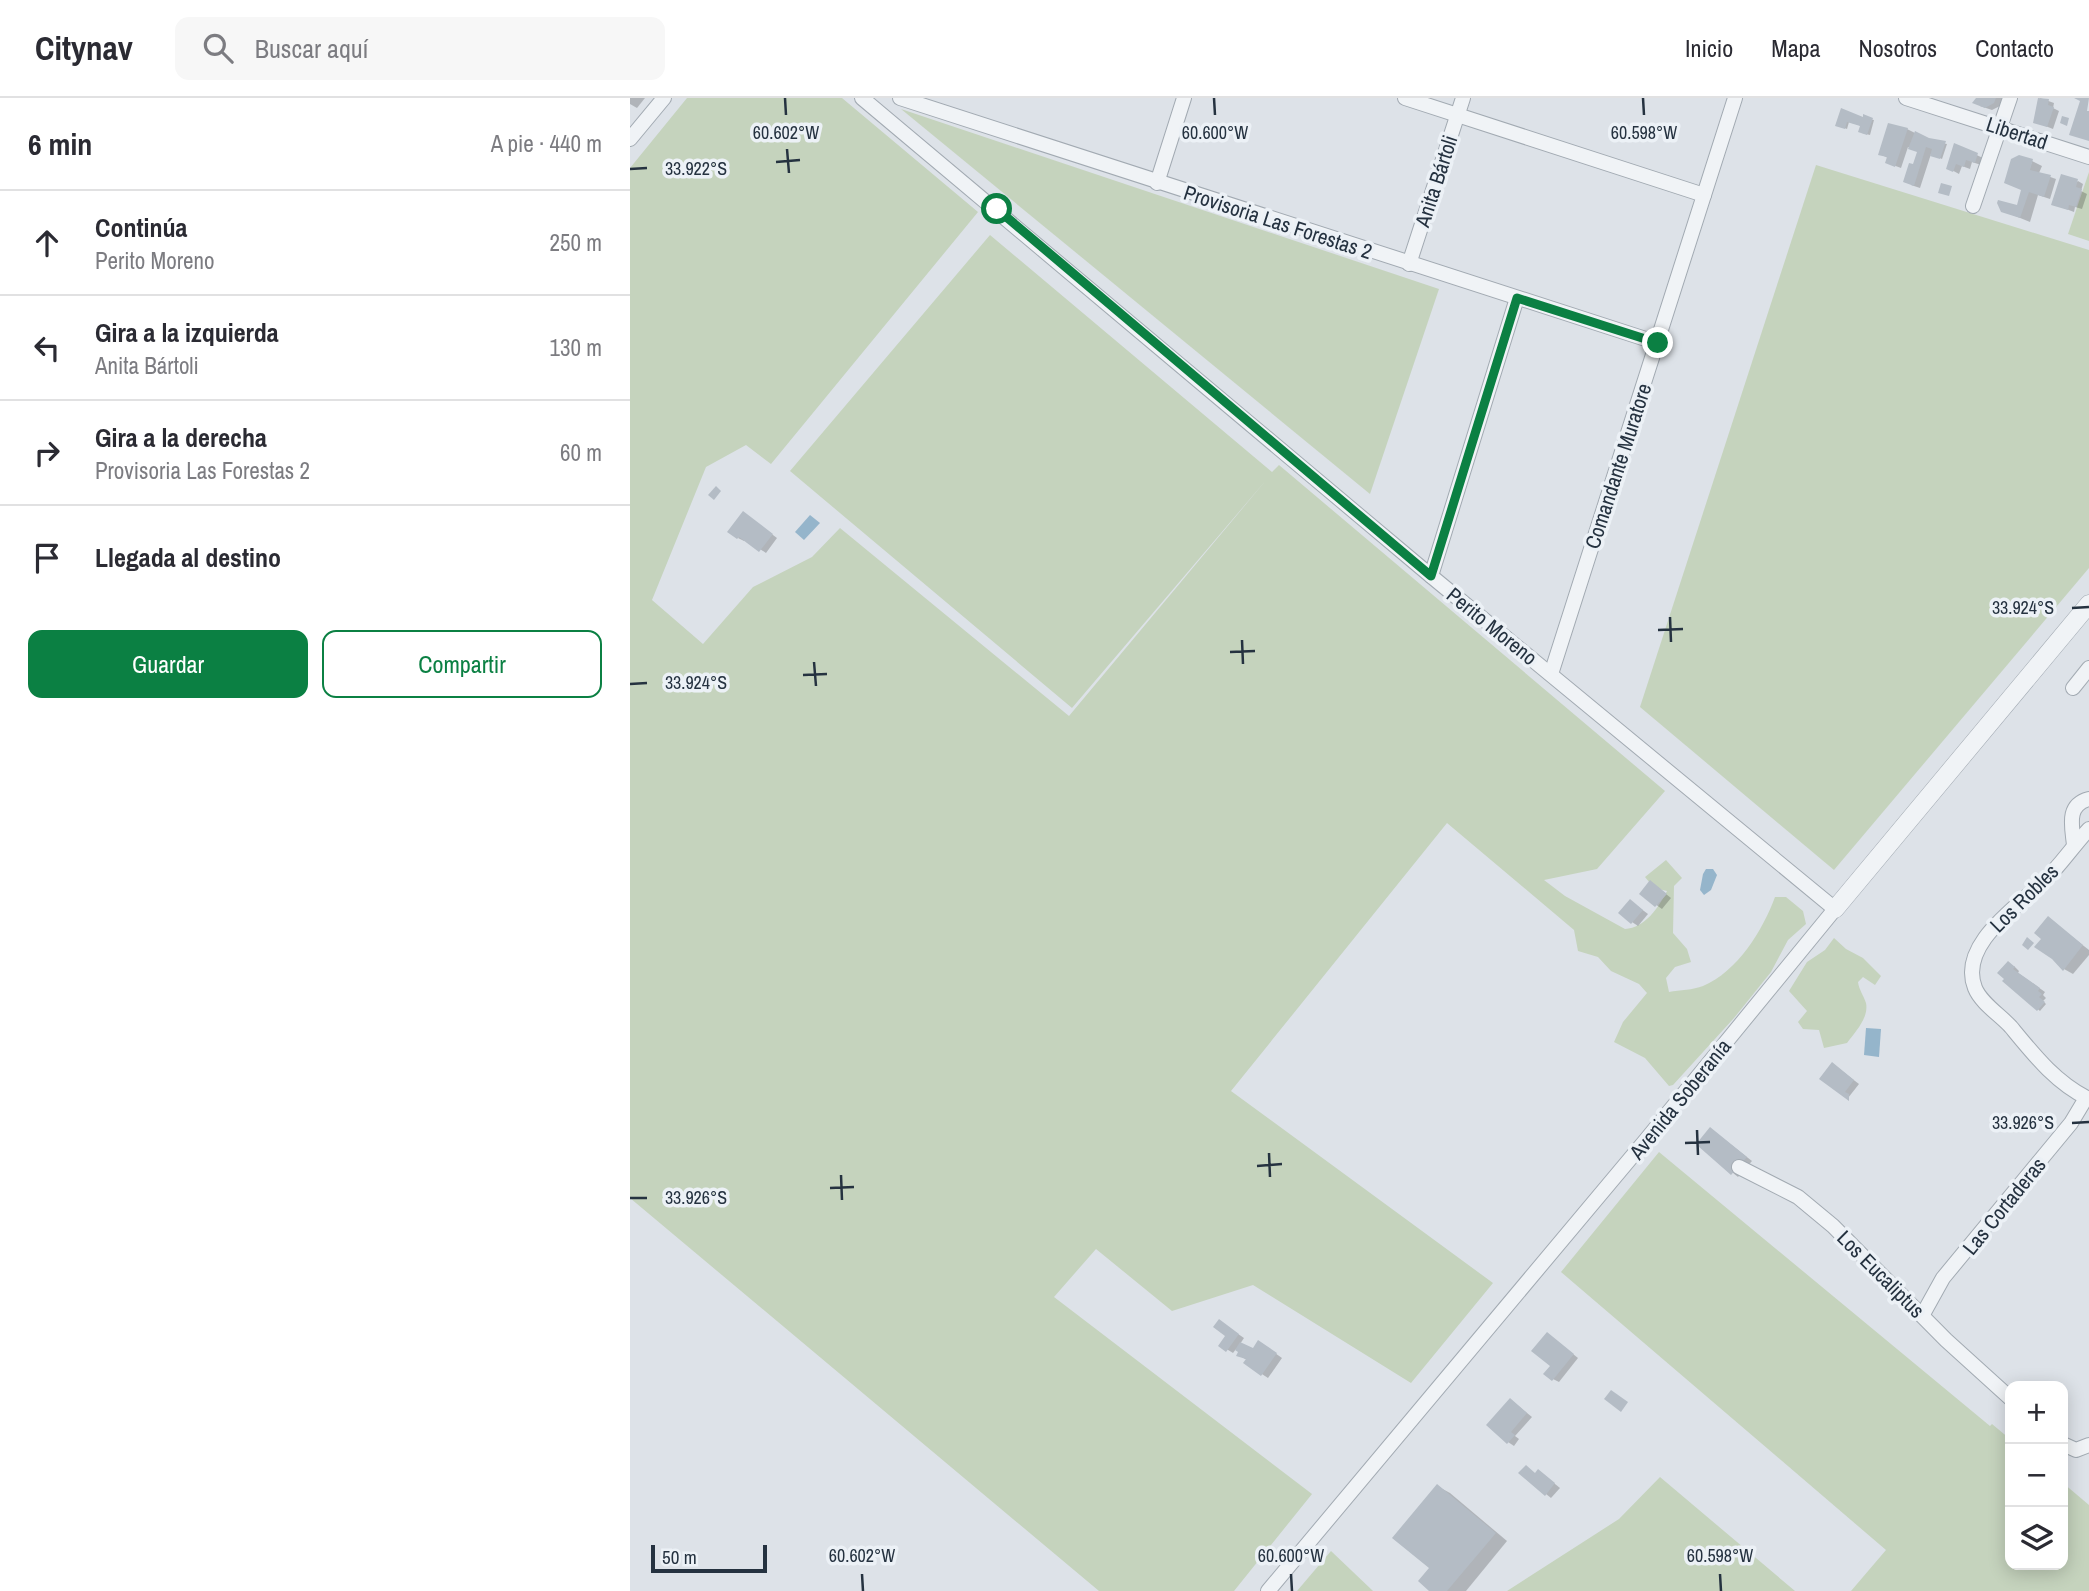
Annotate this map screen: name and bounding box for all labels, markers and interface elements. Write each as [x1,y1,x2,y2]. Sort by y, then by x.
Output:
search box [175,17,665,80]
text: Citynav [35,26,133,70]
icon: search [199,29,237,67]
text: Buscar aquí [255,31,369,66]
text: Inicio [1685,32,1733,64]
text: Mapa [1771,32,1820,64]
text: Nosotros [1858,32,1937,64]
text: Contacto [1975,32,2054,64]
street label: Libertad [1982,109,2052,157]
text: 60.602°W [753,120,819,145]
text: 60.600°W [1182,120,1248,145]
text: 60.598°W [1611,120,1677,145]
text: 6 min [28,124,92,164]
text: A pie · 440 m [491,128,602,159]
street label: Anita Bártoli [1407,131,1464,232]
text: 33.922°S [665,156,727,181]
street label: Provisoria Las Forestas 2 [1180,178,1376,266]
route start [981,193,1012,224]
text: Continúa [95,210,187,245]
icon: ahead [28,224,66,262]
text: 250 m [550,227,602,258]
text: Perito Moreno [95,245,215,276]
text: Gira a la izquierda [95,315,279,350]
route end [1642,327,1673,358]
icon: left [28,329,66,367]
text: 130 m [550,332,602,363]
text: Anita Bártoli [95,350,199,381]
street label: Comandante Muratore [1578,380,1658,552]
text: Gira a la derecha [95,420,267,455]
icon: right [28,434,66,472]
text: 60 m [560,437,602,468]
text: Provisoria Las Forestas 2 [95,455,310,486]
icon: arrive [28,539,66,577]
text: Llegada al destino [95,540,281,575]
street label: Perito Moreno [1440,580,1544,672]
text: 33.924°S [1992,595,2054,620]
button: Guardar [28,630,308,698]
button: Compartir [322,630,602,698]
text: 33.924°S [665,670,727,695]
street label: Los Robles [1983,857,2065,939]
street label: Avenida Soberanía [1622,1032,1738,1166]
text: 33.926°S [1992,1110,2054,1135]
street label: Las Cortaderas [1956,1151,2052,1261]
text: 33.926°S [665,1185,727,1210]
street label: Los Eucaliptus [1831,1224,1931,1324]
map controls [2005,1381,2068,1570]
button: + [2005,1381,2068,1444]
button: − [2005,1444,2068,1507]
button: layers [2005,1507,2068,1570]
scale bar [651,1542,766,1574]
text: 60.602°W [829,1543,895,1568]
text: 60.600°W [1258,1543,1324,1568]
text: 60.598°W [1687,1543,1753,1568]
text: 50 m [662,1544,697,1570]

